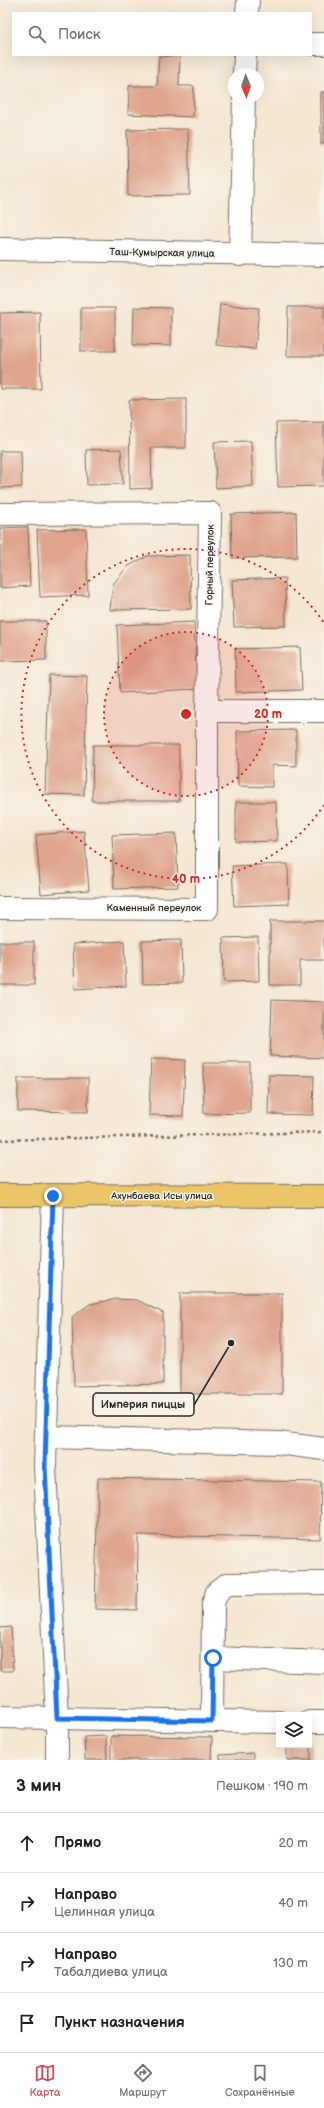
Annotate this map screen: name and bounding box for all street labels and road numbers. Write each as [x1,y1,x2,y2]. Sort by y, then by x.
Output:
street label: Таш-Кумырская улица [109,246,215,260]
street label: Горный переулок [203,524,217,606]
street label: Каменный переулок [107,902,202,914]
street label: Ахунбаева Исы улица [110,1190,213,1202]

